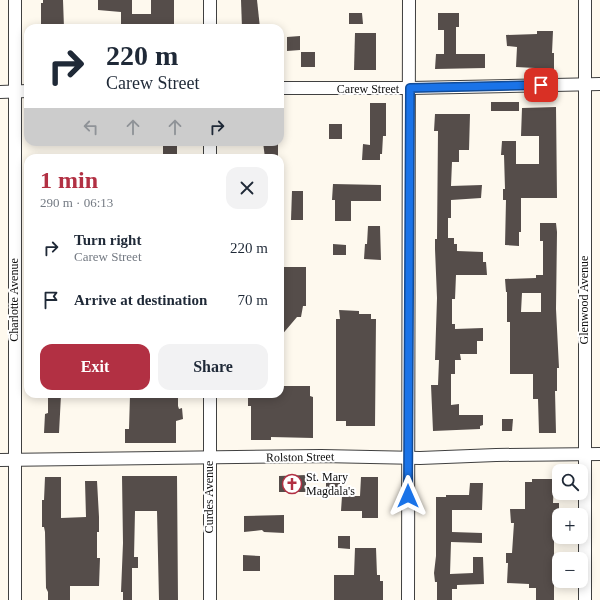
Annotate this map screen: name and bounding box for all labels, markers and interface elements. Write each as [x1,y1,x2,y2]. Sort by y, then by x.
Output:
icon: right [40,40,92,92]
text: 220 m [106,40,178,71]
pin [524,68,558,102]
text: Carew Street [106,73,199,93]
icon: arrive [530,74,552,96]
street label: Carew Street [337,82,400,96]
icon: left [80,116,102,138]
icon: ahead [122,116,144,138]
icon: ahead [164,116,186,138]
icon: right [206,116,228,138]
text: 1 min [40,167,98,193]
button: close [226,167,268,209]
text: 290 m · 06:13 [40,195,113,210]
text: Turn right [74,232,141,248]
icon: right [40,237,62,259]
text: 220 m [230,240,268,256]
text: Carew Street [74,249,142,264]
street label: Glenwood Avenue [577,256,591,344]
street label: Charlotte Avenue [7,258,21,342]
icon: arrive [40,289,62,311]
text: Arrive at destination [74,292,207,308]
text: 70 m [238,292,268,308]
button: Exit [40,344,150,390]
button: Share [158,344,268,390]
street label: Rolston Street [266,449,335,465]
street label: Curdes Avenue [202,461,216,533]
map controls [552,464,588,588]
button: search [552,464,588,500]
place label: St. Mary Magdala's [306,470,355,498]
church icon: St. Mary Magdala's [281,473,303,495]
position arrow [387,475,429,517]
button: + [552,508,588,544]
button: − [552,552,588,588]

